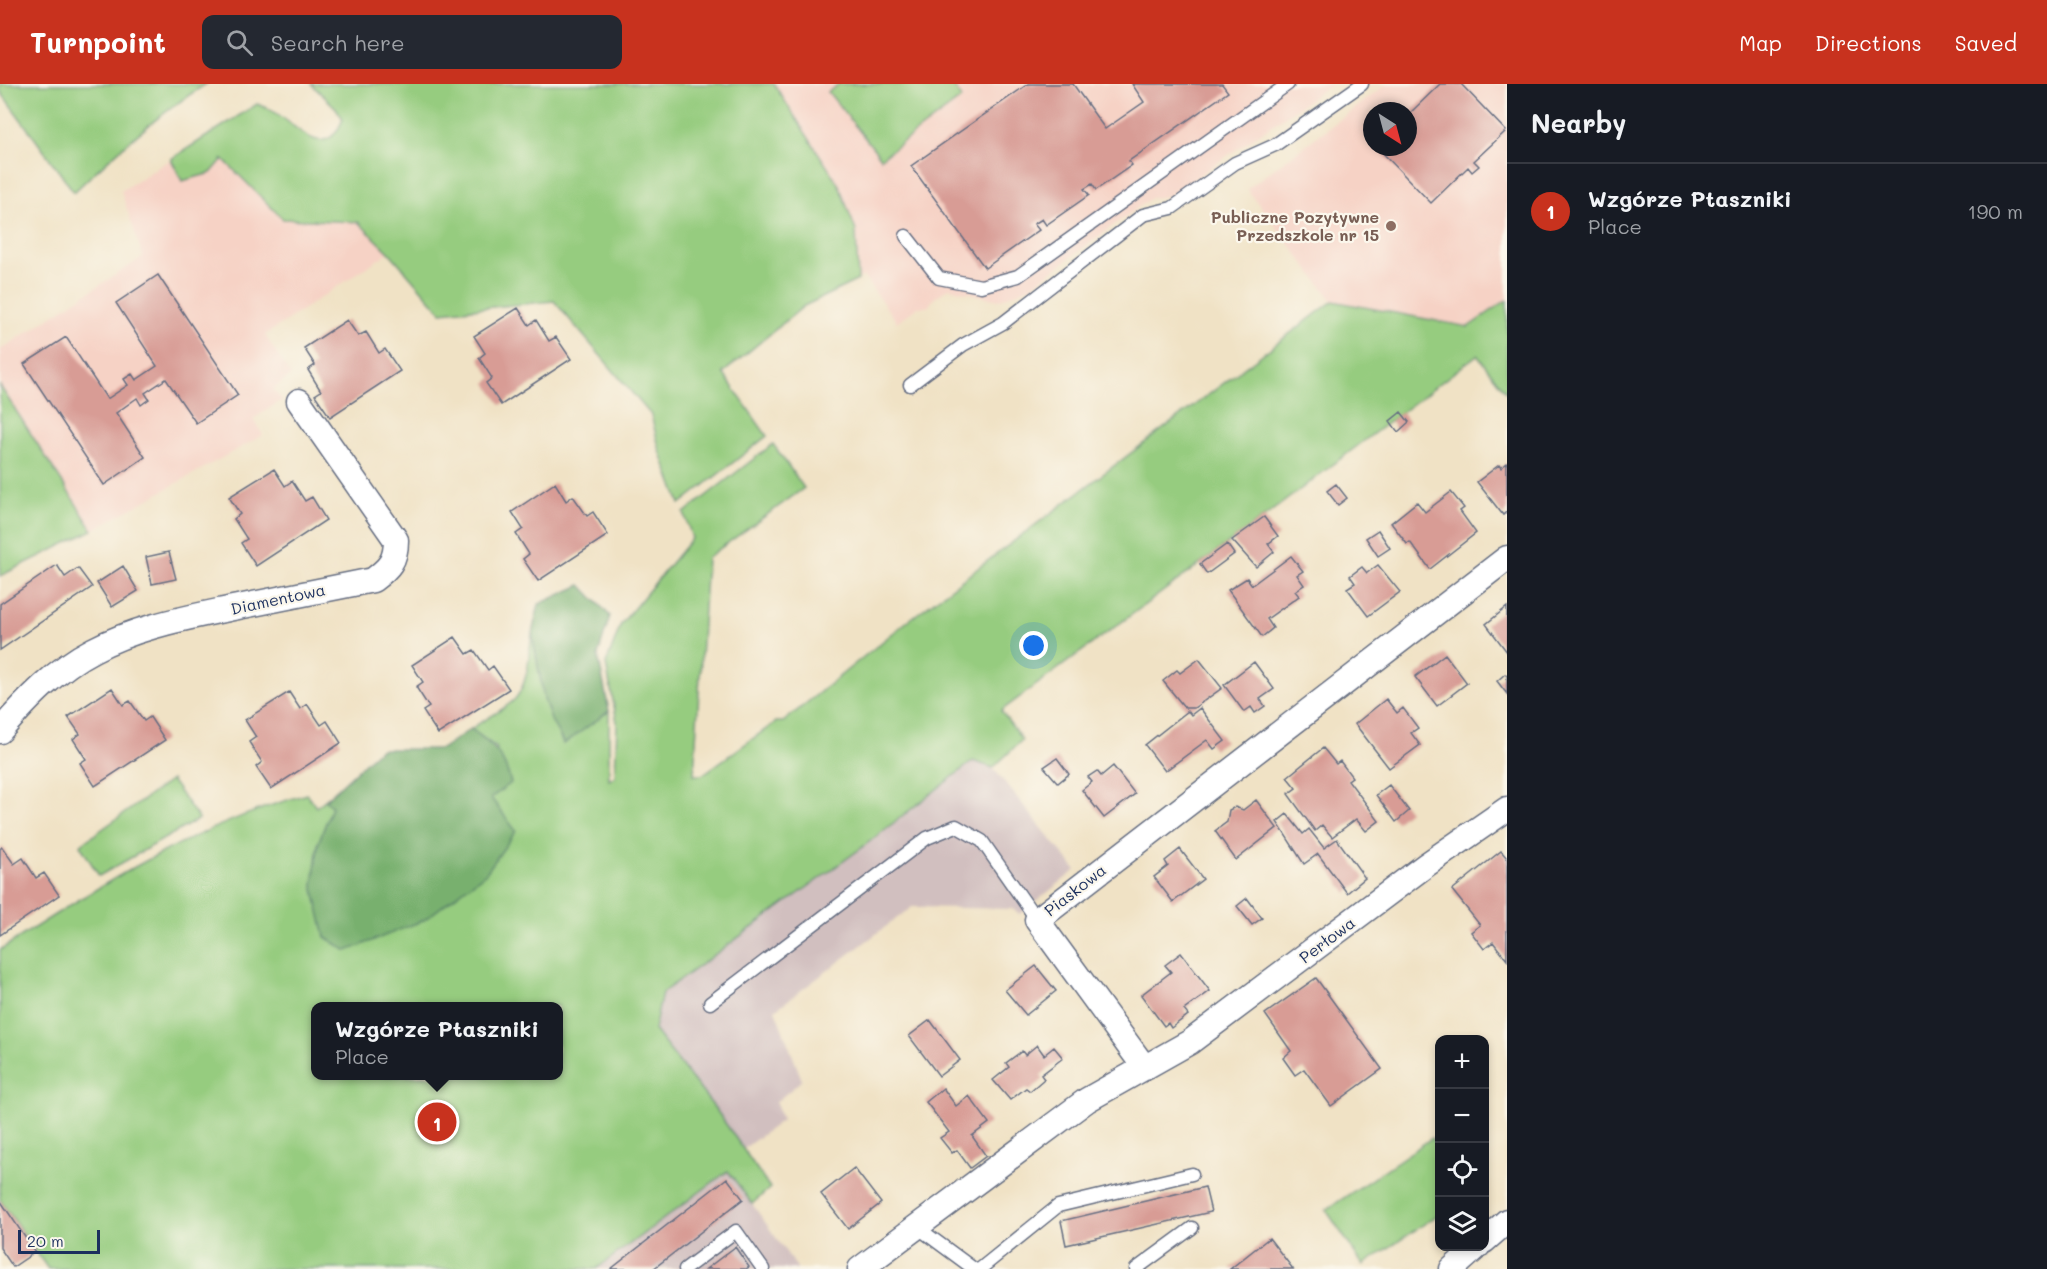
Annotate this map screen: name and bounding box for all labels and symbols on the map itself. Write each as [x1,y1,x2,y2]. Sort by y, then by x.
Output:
north arrow [1363,102,1417,156]
place label: Publiczne Pozytywne Przedszkole nr 15 [1211,206,1379,245]
marker: Publiczne Pozytywne Przedszkole nr 15 [1384,219,1398,233]
street label: Diamentowa [229,578,327,619]
your location [1019,631,1048,660]
street label: Piaskowa [1040,859,1110,920]
street label: Perłowa [1295,912,1359,967]
pin: 1 [418,1100,456,1144]
scale bar [18,1227,100,1254]

